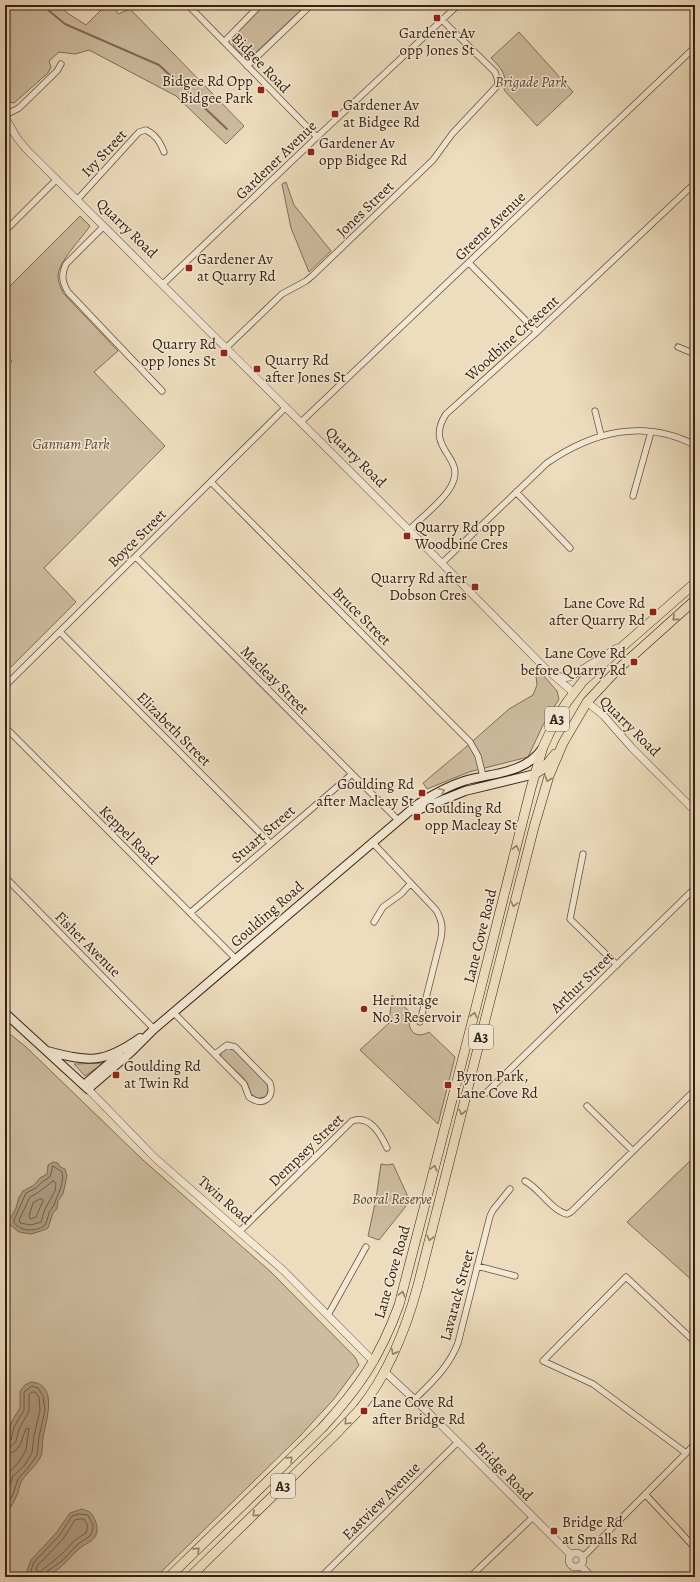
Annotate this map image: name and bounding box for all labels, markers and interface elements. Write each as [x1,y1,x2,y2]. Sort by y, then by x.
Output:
marker: Gardener Av opp Jones St [432,13,442,23]
place label: Gardener Av opp Jones St [399,23,475,60]
street label: Bidgee Road [227,29,295,98]
place label: Bidgee Rd Opp Bidgee Park [162,71,254,108]
park label: Brigade Park [495,72,567,92]
marker: Bidgee Rd Opp Bidgee Park [256,85,266,95]
place label: Gardener Av at Bidgee Rd [343,95,421,132]
marker: Gardener Av at Bidgee Rd [330,109,340,119]
street label: Gardener Avenue [231,116,321,204]
street label: Ivy Street [77,125,131,181]
place label: Gardener Av opp Bidgee Rd [319,133,408,170]
marker: Gardener Av opp Bidgee Rd [306,147,316,157]
street label: Jones Street [332,177,398,241]
street label: Greene Avenue [450,187,530,265]
street label: Quarry Road [92,194,163,263]
place label: Gardener Av at Quarry Rd [197,249,277,286]
marker: Gardener Av at Quarry Rd [184,263,194,273]
street label: Woodbine Crescent [460,291,563,386]
place label: Quarry Rd opp Jones St [141,334,217,371]
marker: Quarry Rd opp Jones St [219,348,229,358]
place label: Quarry Rd after Jones St [265,350,346,387]
marker: Quarry Rd after Jones St [252,364,262,374]
street label: Quarry Road [321,422,391,492]
park label: Gannam Park [32,434,110,454]
street label: Boyce Street [103,504,171,572]
place label: Quarry Rd opp Woodbine Cres [414,517,508,554]
marker: Quarry Rd opp Woodbine Cres [402,531,412,541]
place label: Quarry Rd after Dobson Cres [371,568,467,605]
street label: Bruce Street [328,582,396,650]
marker: Quarry Rd after Dobson Cres [470,582,480,592]
place label: Lane Cove Rd after Quarry Rd [549,593,646,630]
marker: Lane Cove Rd after Quarry Rd [648,607,658,617]
one-way arrow [672,613,680,621]
street label: Macleay Street [236,641,314,719]
place label: Lane Cove Rd before Quarry Rd [521,643,627,680]
marker: Lane Cove Rd before Quarry Rd [629,657,639,667]
street label: Elizabeth Street [132,687,216,771]
street label: Quarry Road [595,691,665,761]
road number: A3 [545,707,569,731]
place label: Goulding Rd after Macleay St [316,774,415,811]
one-way arrow [545,775,553,782]
marker: Goulding Rd after Macleay St [417,788,427,798]
one-way arrow [437,788,445,796]
place label: Goulding Rd opp Macleay St [425,798,517,835]
street label: Keppel Road [95,801,164,870]
street label: Stuart Street [227,801,299,867]
marker: Goulding Rd opp Macleay St [412,812,422,822]
one-way arrow [512,845,520,851]
street label: Goulding Road [226,876,309,951]
street label: Lane Cove Road [459,886,502,985]
one-way arrow [511,901,519,908]
street label: Fisher Avenue [51,907,126,982]
street label: Arthur Street [545,947,618,1018]
place label: Hermitage No.3 Reservoir [372,990,461,1027]
marker: Hermitage No.3 Reservoir [359,1004,369,1014]
one-way arrow [469,1012,478,1019]
road number: A3 [469,1025,493,1049]
place label: Goulding Rd at Twin Rd [124,1056,202,1093]
place label: Byron Park, Lane Cove Rd [456,1066,539,1103]
marker: Goulding Rd at Twin Rd [111,1070,121,1080]
marker: Byron Park, Lane Cove Rd [443,1080,453,1090]
street label: Dempsey Street [264,1109,348,1191]
one-way arrow [458,1109,466,1115]
one-way arrow [430,1165,438,1171]
street label: Twin Road [194,1171,257,1229]
park label: Booral Reserve [352,1189,433,1209]
street label: Lane Cove Road [369,1222,415,1321]
one-way arrow [426,1234,435,1241]
street label: Lavarack Street [435,1247,479,1343]
one-way arrow [397,1290,405,1297]
one-way arrow [391,1348,399,1355]
place label: Lane Cove Rd after Bridge Rd [372,1392,466,1429]
marker: Lane Cove Rd after Bridge Rd [359,1406,369,1416]
one-way arrow [345,1418,352,1425]
street label: Bridge Road [471,1437,538,1506]
one-way arrow [285,1456,293,1464]
street label: Eastview Avenue [338,1458,424,1544]
road number: A3 [271,1474,295,1498]
one-way arrow [252,1509,260,1517]
place label: Bridge Rd at Smalls Rd [562,1512,638,1549]
marker: Bridge Rd at Smalls Rd [549,1526,559,1536]
one-way arrow [192,1547,200,1555]

